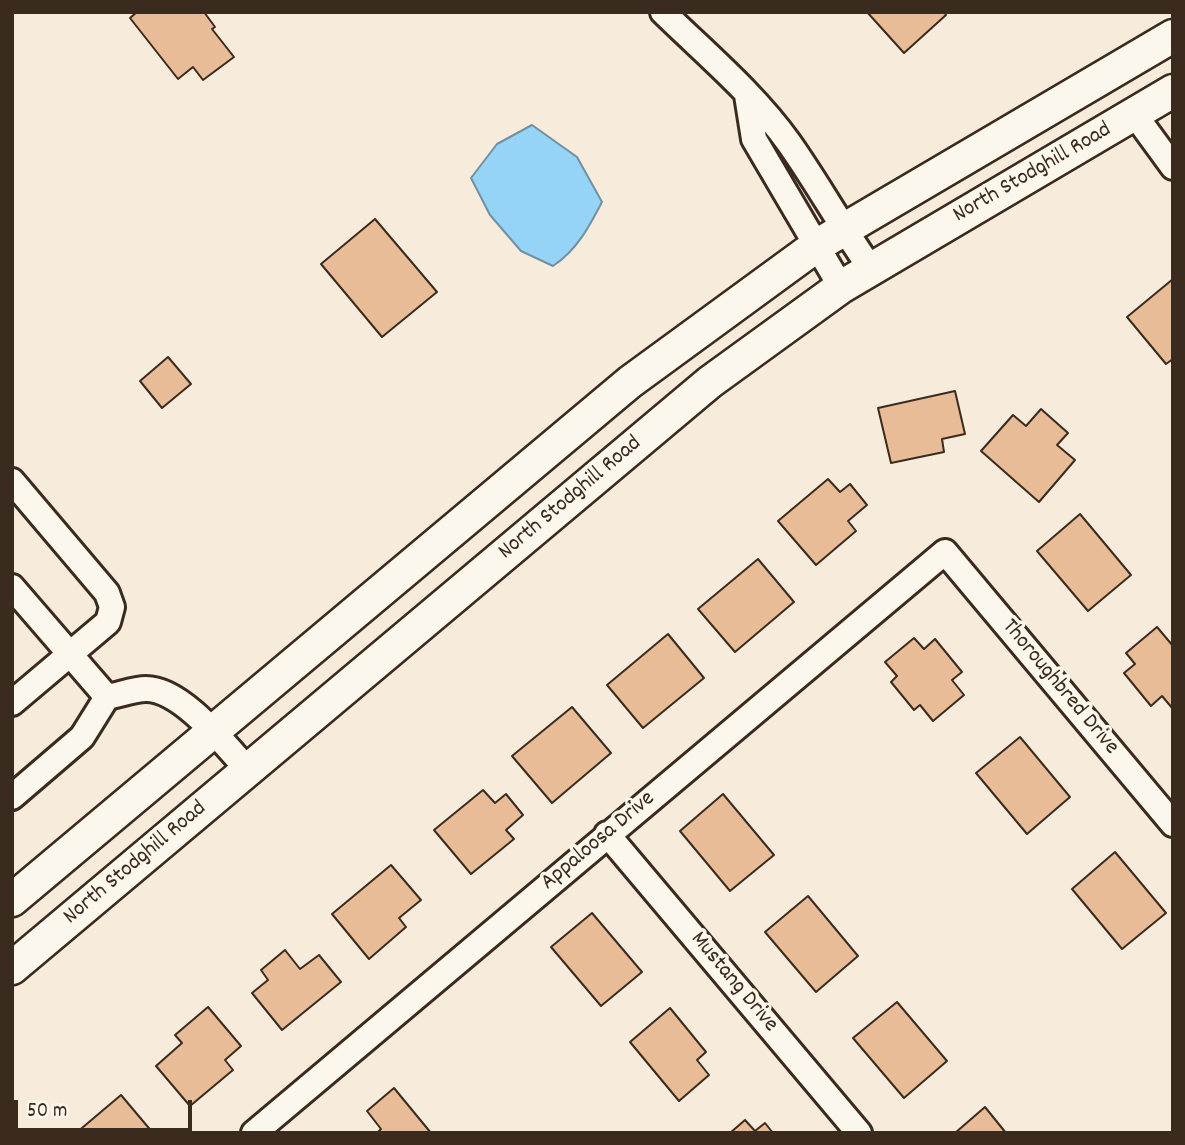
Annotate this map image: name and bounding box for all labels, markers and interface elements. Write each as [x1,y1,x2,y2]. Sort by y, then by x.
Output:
street label: North Stodghill Road [949,118,1117,230]
street label: North Stodghill Road [494,431,648,567]
street label: Thoroughbred Drive [994,615,1124,761]
street label: Appaloosa Drive [536,786,662,898]
street label: North Stodghill Road [59,796,213,932]
street label: Mustang Drive [683,927,783,1039]
scale bar [18,1086,196,1130]
text: 50 m [27,1097,67,1127]

